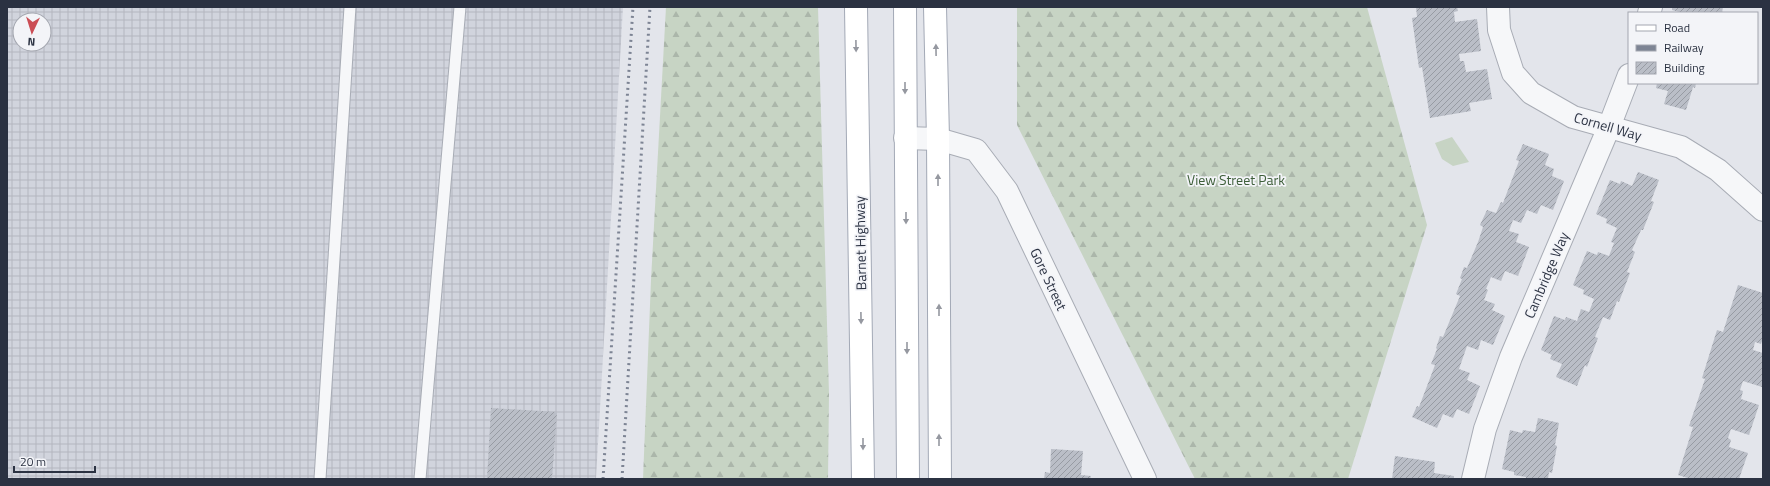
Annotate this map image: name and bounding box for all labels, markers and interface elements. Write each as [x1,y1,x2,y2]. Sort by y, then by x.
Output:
north arrow [12,12,52,52]
legend [1628,12,1758,84]
text: Road [1664,18,1690,37]
text: N [27,34,36,50]
text: Railway [1664,38,1704,57]
one-way arrow [853,40,860,52]
one-way arrow [932,44,939,56]
text: Building [1664,58,1705,77]
one-way arrow [902,82,908,95]
street label: Cornell Way [1572,106,1645,146]
park label: View Street Park [1187,169,1285,190]
one-way arrow [935,173,941,186]
street label: Barnet Highway [849,195,871,290]
one-way arrow [903,212,909,225]
street label: Cambridge Way [1518,228,1574,322]
street label: Gore Street [1025,244,1073,314]
one-way arrow [935,304,942,316]
one-way arrow [858,312,865,324]
one-way arrow [904,342,910,355]
one-way arrow [936,433,942,446]
one-way arrow [860,438,866,451]
scale bar [14,448,95,474]
text: 20 m [20,452,46,471]

